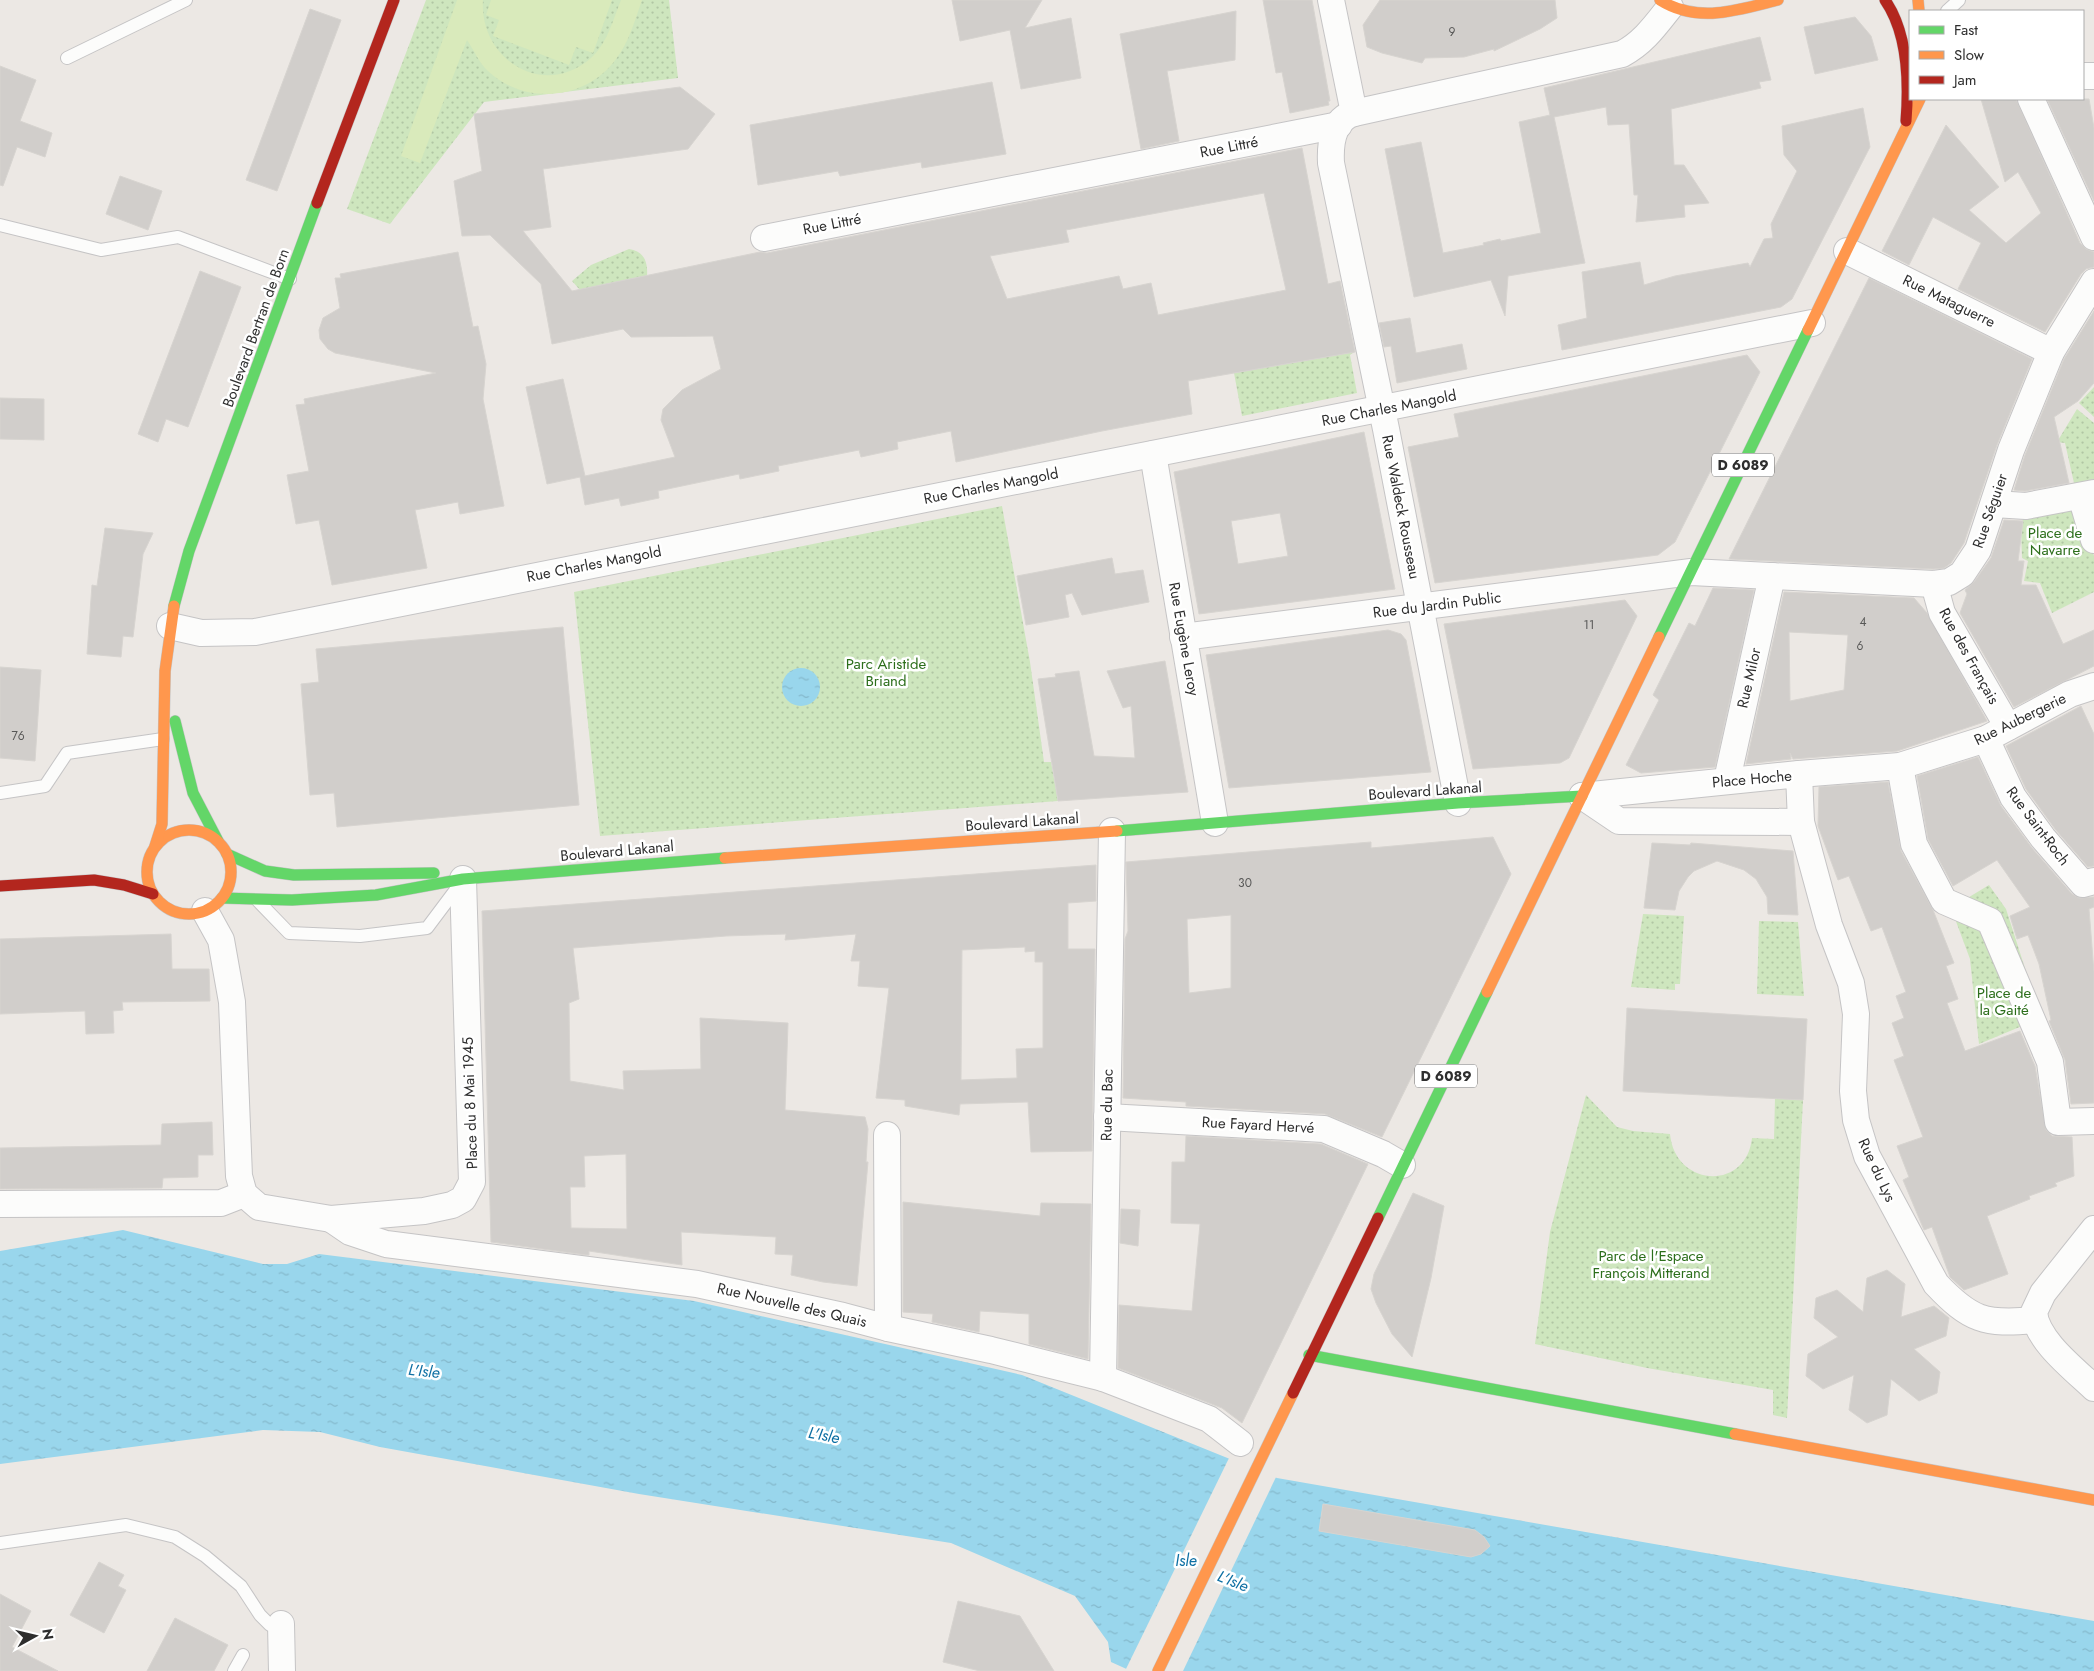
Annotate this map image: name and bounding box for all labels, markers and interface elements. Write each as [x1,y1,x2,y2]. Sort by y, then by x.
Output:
legend [1909,10,2084,100]
text: Fast [1954,19,1978,41]
house number: 9 [1449,23,1456,41]
text: Slow [1954,44,1985,66]
text: Jam [1952,69,1977,91]
street label: Rue Littré [1198,131,1260,163]
street label: Rue Littré [801,208,863,240]
street label: Boulevard Bertran de Born [217,246,295,410]
street label: Rue Mataguerre [1899,269,1999,333]
street label: Rue Charles Mangold [1320,384,1458,432]
street label: Rue Waldeck Rousseau [1376,433,1426,581]
road number: D 6089 [1712,454,1774,476]
street label: Rue Charles Mangold [922,462,1060,510]
street label: Rue Séguier [1967,470,2013,551]
park label: Place de Navarre [2028,522,2083,561]
street label: Rue Charles Mangold [525,540,663,588]
street label: Rue Eugène Leroy [1163,580,1205,698]
street label: Rue du Jardin Public [1372,586,1502,624]
street label: Rue des Français [1933,604,2005,708]
house number: 4 [1860,613,1867,631]
house number: 11 [1584,616,1594,634]
house number: 6 [1857,637,1864,655]
street label: Rue Milor [1731,645,1767,710]
park label: Parc Aristide Briand [846,653,926,692]
street label: Rue Aubergerie [1970,687,2070,751]
house number: 76 [11,727,25,745]
street label: Place Hoche [1711,765,1793,793]
street label: Boulevard Lakanal [1368,776,1482,806]
street label: Rue Saint-Roch [2001,782,2075,870]
street label: Boulevard Lakanal [965,807,1079,837]
street label: Boulevard Lakanal [559,835,675,867]
house number: 30 [1238,874,1252,892]
park label: Place de la Gaité [1977,982,2032,1021]
street label: Place du 8 Mai 1945 [457,1037,483,1169]
road number: D 6089 [1415,1064,1477,1088]
street label: Rue du Bac [1095,1069,1119,1141]
street label: Rue Fayard Hervé [1201,1111,1315,1139]
street label: Rue du Lys [1853,1135,1901,1205]
park label: Parc de l'Espace François Mitterand [1592,1245,1710,1284]
street label: Rue Nouvelle des Quais [715,1277,869,1333]
water label: L'Isle [407,1358,441,1384]
water label: L'Isle [806,1421,842,1449]
water label: Isle [1175,1549,1197,1572]
water label: L'Isle [1214,1564,1252,1598]
north arrow [10,1611,60,1661]
text: N [37,1627,59,1641]

